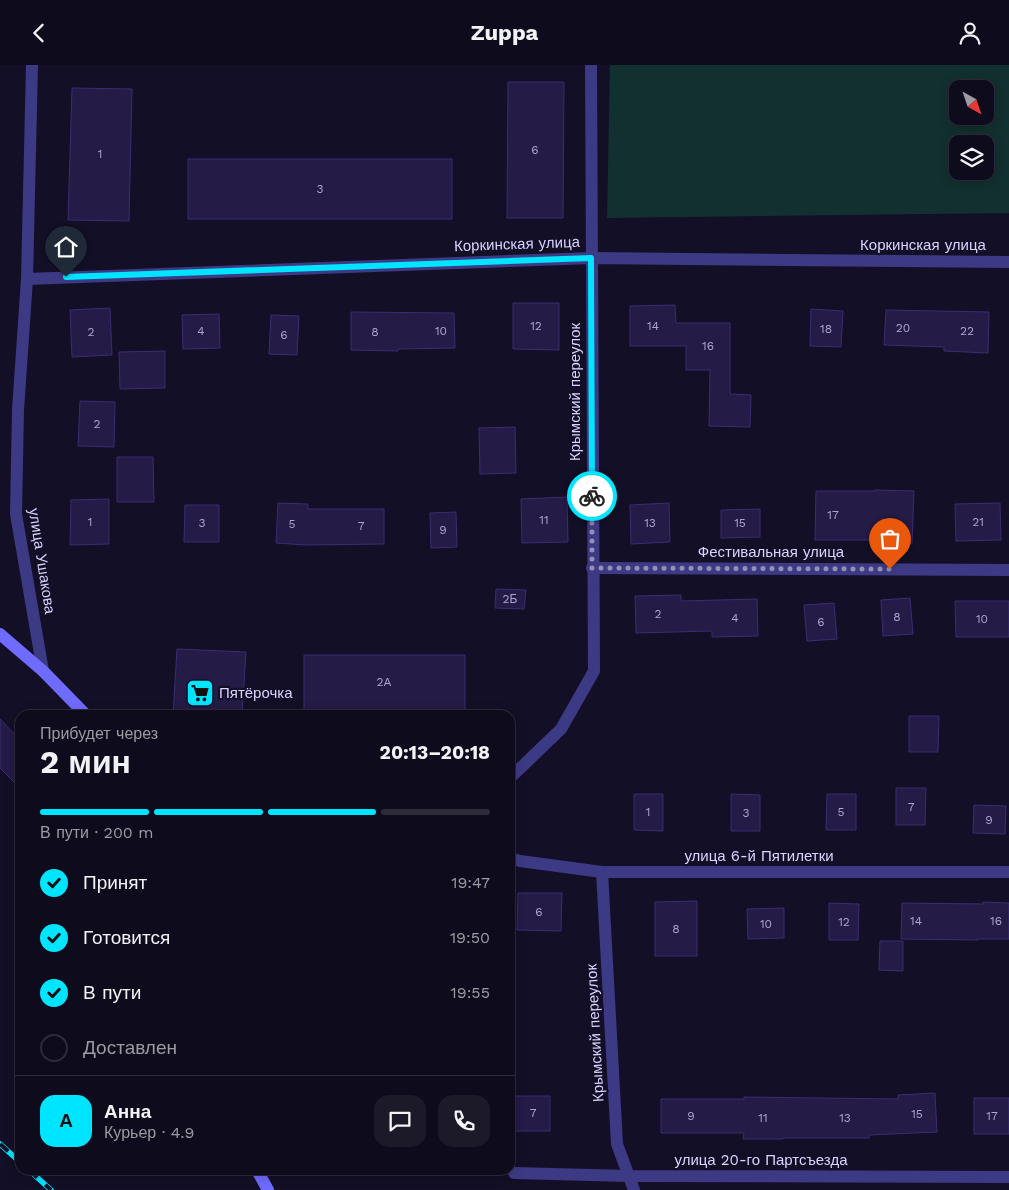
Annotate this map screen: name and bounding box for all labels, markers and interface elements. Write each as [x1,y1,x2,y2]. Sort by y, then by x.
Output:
icon: back [25,19,53,47]
icon: person [956,19,984,47]
text: Zuppa [471,20,538,45]
north arrow [949,80,994,125]
map controls [949,80,994,180]
button: layers [949,135,994,180]
house number: 6 [531,143,539,157]
house number: 1 [98,147,102,161]
house number: 3 [317,182,324,196]
pin [45,226,87,277]
icon: home [52,233,80,261]
street label: Коркинская улица [454,233,581,255]
street label: Коркинская улица [860,236,987,254]
house number: 12 [530,319,542,333]
house number: 14 [647,319,659,333]
house number: 20 [896,321,910,335]
house number: 18 [820,322,832,336]
street label: Крымский переулок [566,323,584,461]
house number: 4 [197,324,205,338]
house number: 10 [435,324,447,338]
house number: 22 [960,324,974,338]
house number: 2 [88,325,95,339]
house number: 8 [371,325,379,339]
house number: 6 [280,328,288,342]
house number: 16 [702,339,714,353]
house number: 2 [94,417,101,431]
courier [567,471,617,521]
icon: bike [578,482,606,510]
street label: улица Ушакова [25,507,59,616]
house number: 17 [827,508,839,522]
house number: 11 [539,513,549,527]
house number: 1 [88,515,92,529]
house number: 21 [972,515,984,529]
house number: 3 [199,516,206,530]
house number: 13 [644,516,656,530]
house number: 15 [734,516,746,530]
house number: 5 [289,517,296,531]
pin [869,518,911,569]
house number: 7 [358,519,365,533]
house number: 9 [439,523,447,537]
icon: bag [876,525,904,553]
street label: Фестивальная улица [698,543,845,561]
house number: 2Б [503,592,518,606]
house number: 2 [655,607,662,621]
house number: 8 [893,610,901,624]
house number: 4 [731,611,739,625]
house number: 10 [976,612,988,626]
house number: 6 [817,615,825,629]
house number: 2A [377,675,392,689]
supermarket icon: Пятёрочка [185,678,215,708]
place label: Пятёрочка [219,684,293,702]
text: Прибудет через [40,724,158,743]
text: 20:13–20:18 [380,741,490,764]
text: 2 мин [40,743,131,781]
house number: 7 [908,800,915,814]
house number: 1 [646,805,650,819]
house number: 5 [838,805,845,819]
house number: 3 [743,806,750,820]
house number: 9 [985,813,993,827]
text: В пути · 200 m [40,823,154,842]
street label: улица 6-й Пятилетки [684,847,834,865]
icon: check [40,869,68,897]
text: Принят [83,871,147,894]
text: 19:47 [451,873,490,892]
house number: 6 [535,905,543,919]
house number: 14 [910,914,922,928]
house number: 16 [990,914,1002,928]
house number: 12 [838,915,850,929]
house number: 10 [760,917,772,931]
house number: 8 [672,922,680,936]
icon: check [40,924,68,952]
text: Готовится [83,926,170,949]
text: 19:50 [450,928,490,947]
street label: Крымский переулок [582,963,608,1102]
icon: check [40,979,68,1007]
text: В пути [83,981,141,1004]
text: 19:55 [451,983,490,1002]
text: Доставлен [83,1036,177,1059]
button: chat [374,1095,426,1147]
button: phone [438,1095,490,1147]
text: Анна [104,1100,151,1123]
house number: 7 [530,1106,537,1120]
house number: 15 [911,1107,923,1121]
text: А [59,1109,73,1132]
house number: 9 [687,1109,695,1123]
house number: 17 [986,1109,998,1123]
house number: 11 [758,1111,768,1125]
house number: 13 [839,1111,851,1125]
text: Курьер · 4.9 [104,1123,194,1142]
street label: улица 20-го Партсъезда [674,1151,848,1169]

